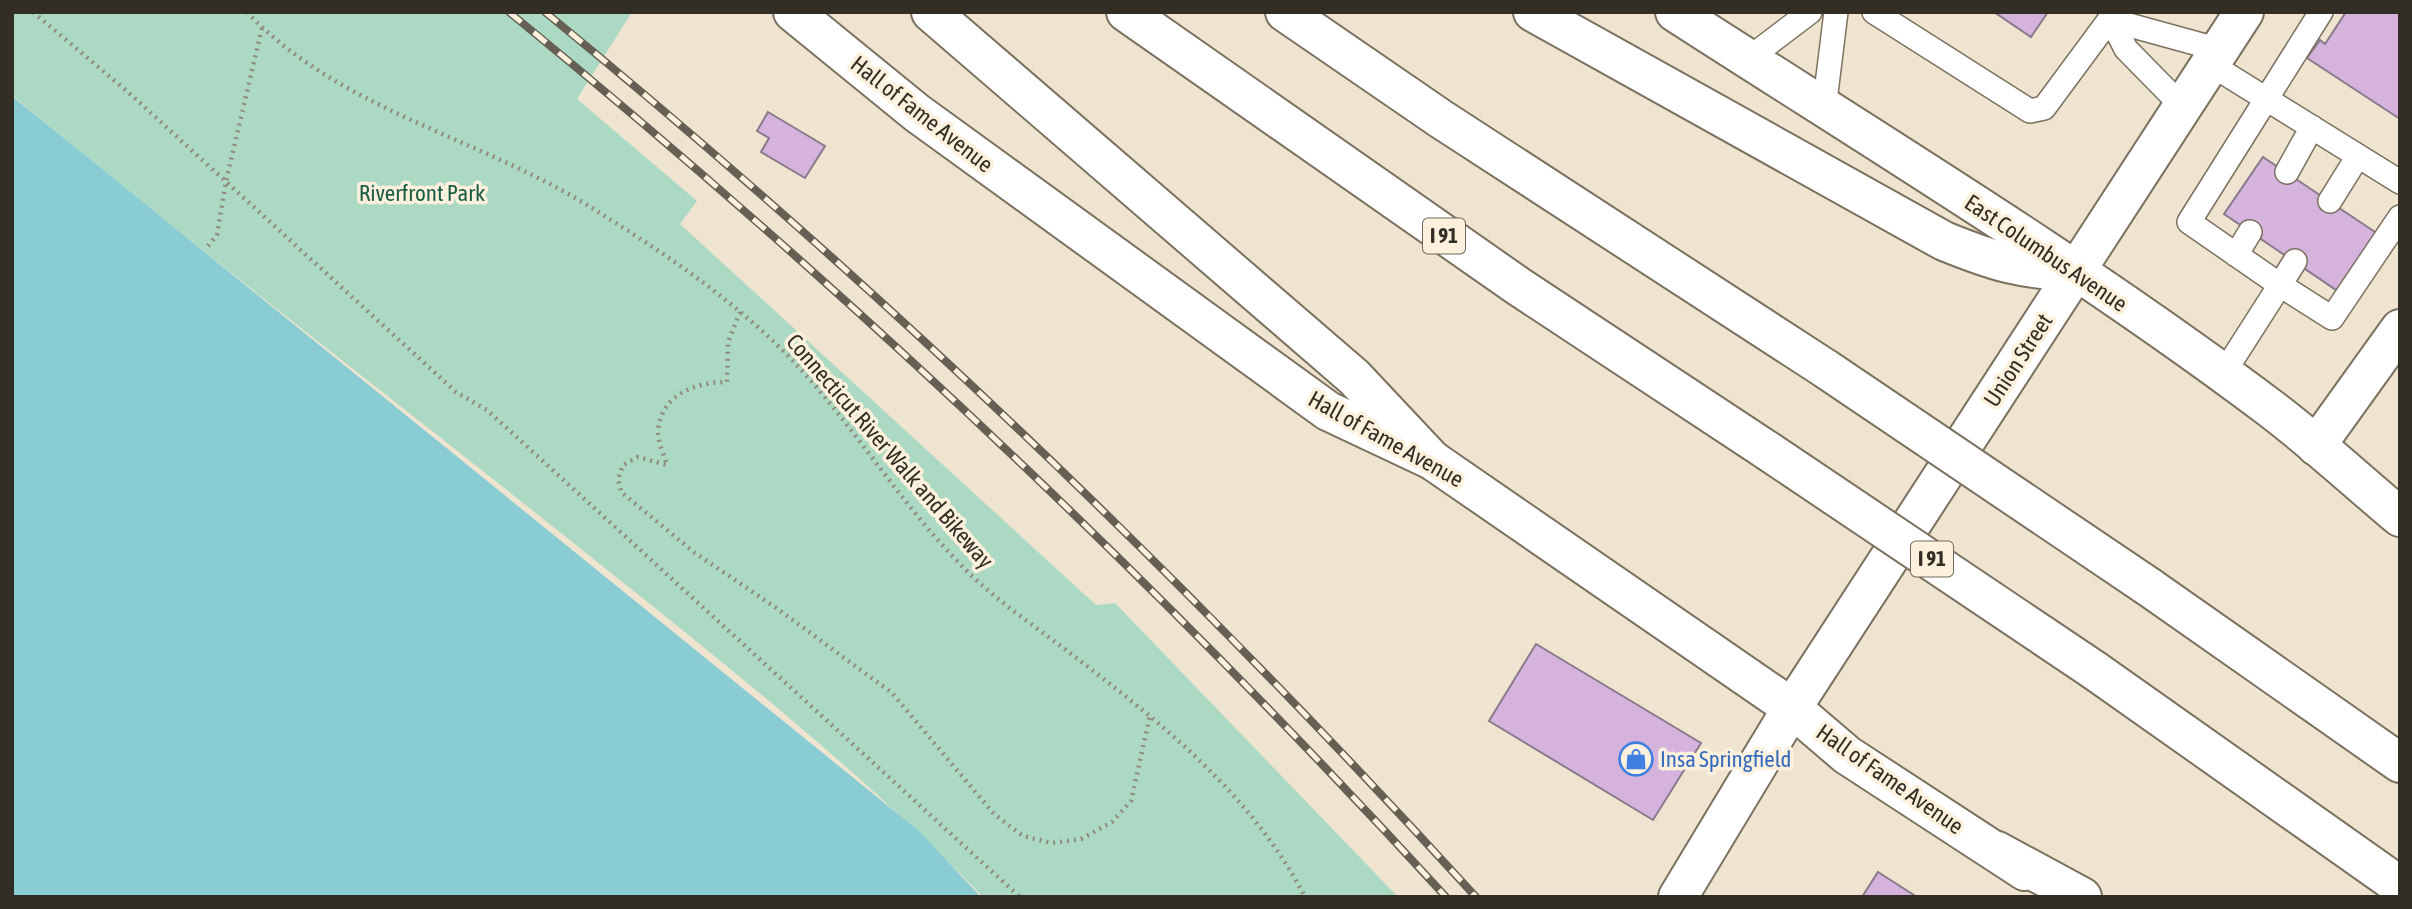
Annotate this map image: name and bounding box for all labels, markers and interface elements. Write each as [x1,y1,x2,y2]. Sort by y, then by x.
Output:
street label: Hall of Fame Avenue [846,50,998,178]
park label: Riverfront Park [359,180,485,206]
street label: East Columbus Avenue [1960,189,2132,317]
road number: I 91 [1423,218,1465,254]
street label: Union Street [1978,309,2058,411]
street label: Connecticut River Walk and Bikeway [781,329,999,573]
street label: Hall of Fame Avenue [1304,386,1468,492]
road number: I 91 [1911,542,1953,576]
street label: Hall of Fame Avenue [1812,719,1968,839]
shop icon: Insa Springfield [1617,740,1655,778]
place label: Insa Springfield [1660,746,1792,772]

